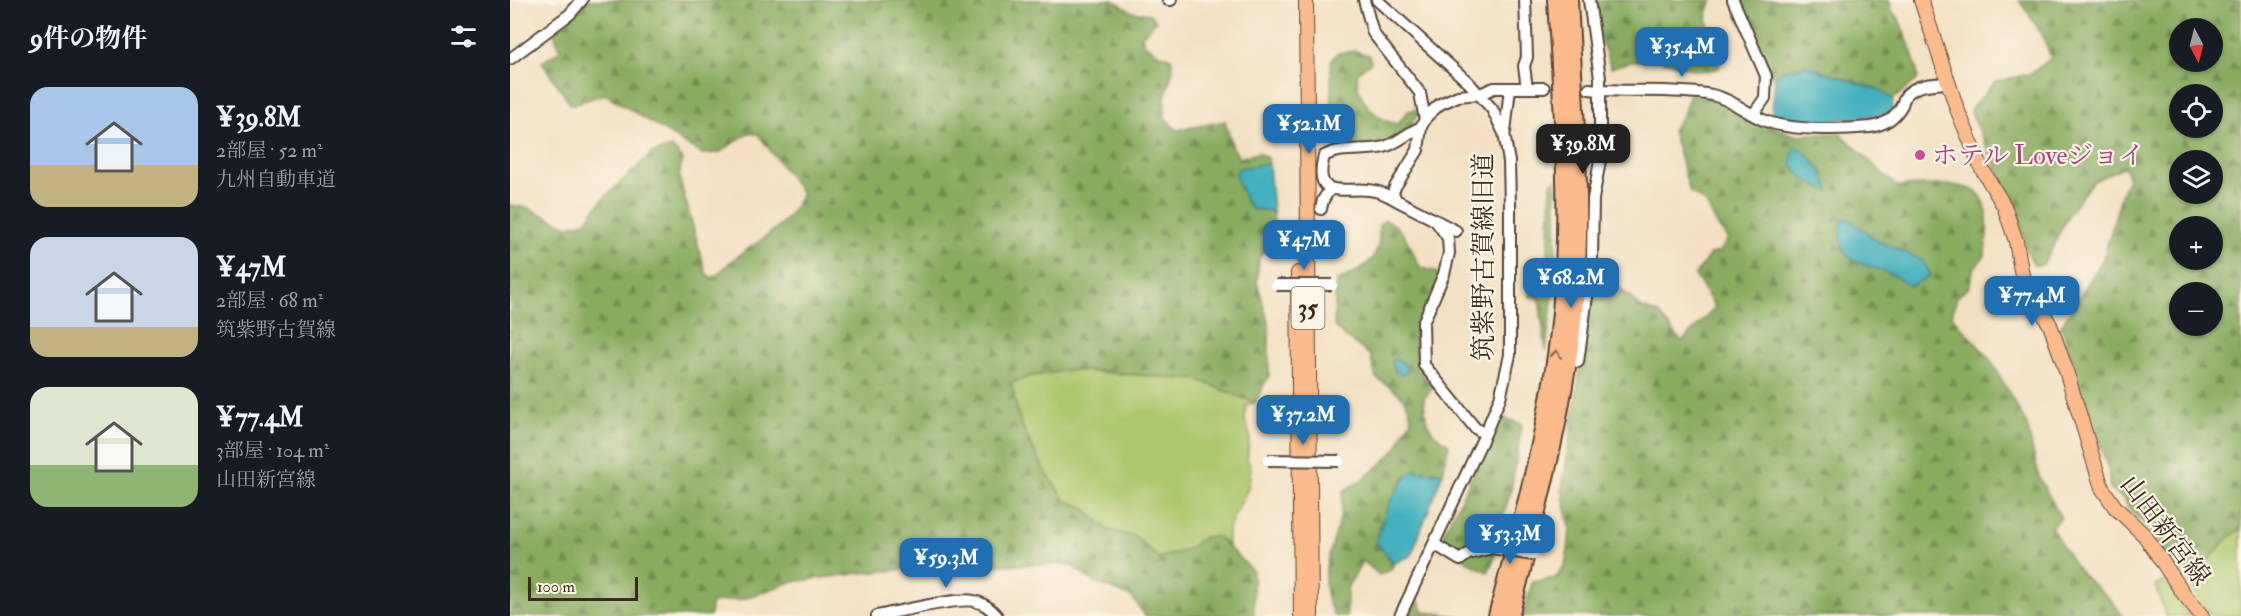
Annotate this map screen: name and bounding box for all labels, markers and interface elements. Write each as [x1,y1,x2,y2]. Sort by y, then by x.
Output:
north arrow [2169,18,2223,72]
map controls [2169,18,2223,336]
icon: filters [447,20,480,53]
text: 9件の物件 [30,23,147,55]
pin: ¥35.4M [1633,27,1731,78]
text: ¥35.4M [1649,34,1715,59]
button: locate [2169,84,2223,138]
text: ¥39.8M [216,102,301,134]
pin: ¥52.1M [1260,104,1358,155]
icon: home [78,111,150,183]
text: ¥52.1M [1277,111,1341,136]
pin: ¥39.8M [1534,124,1632,175]
text: ¥39.8M [1550,131,1616,156]
text: 2部屋 · 52 m² [216,138,323,163]
place label: ホテル Loveジョイ [1932,140,2145,172]
marker: ホテル Loveジョイ [1913,148,1927,162]
button: layers [2169,150,2223,204]
street label: 筑紫野古賀線旧道 [1468,153,1500,361]
text: 九州自動車道 [216,167,336,192]
button: + [2169,216,2223,270]
pin: ¥47M [1268,220,1340,271]
text: ¥47M [1277,227,1331,252]
text: ¥47M [216,252,286,284]
pin: ¥68.2M [1522,258,1620,309]
icon: home [78,261,150,333]
text: ¥68.2M [1537,265,1605,290]
pin: ¥77.4M [1983,276,2081,327]
button: − [2169,282,2223,336]
text: ¥77.4M [1998,283,2066,308]
road number: 35 [1292,287,1324,329]
text: 2部屋 · 68 m² [216,288,323,313]
text: 筑紫野古賀線 [216,317,336,342]
one-way arrow [1549,350,1561,359]
pin: ¥37.2M [1254,395,1352,446]
text: ¥77.4M [216,402,303,434]
text: ¥37.2M [1271,402,1335,427]
icon: home [78,411,150,483]
text: 3部屋 · 104 m² [216,438,329,463]
text: 山田新宮線 [216,467,316,492]
street label: 山田新宮線 [2113,469,2217,592]
pin: ¥53.3M [1461,514,1559,565]
text: ¥53.3M [1479,521,1541,546]
pin: ¥59.3M [897,538,995,589]
text: ¥59.3M [914,545,978,570]
scale bar [528,574,638,602]
text: 100 m [537,577,575,597]

